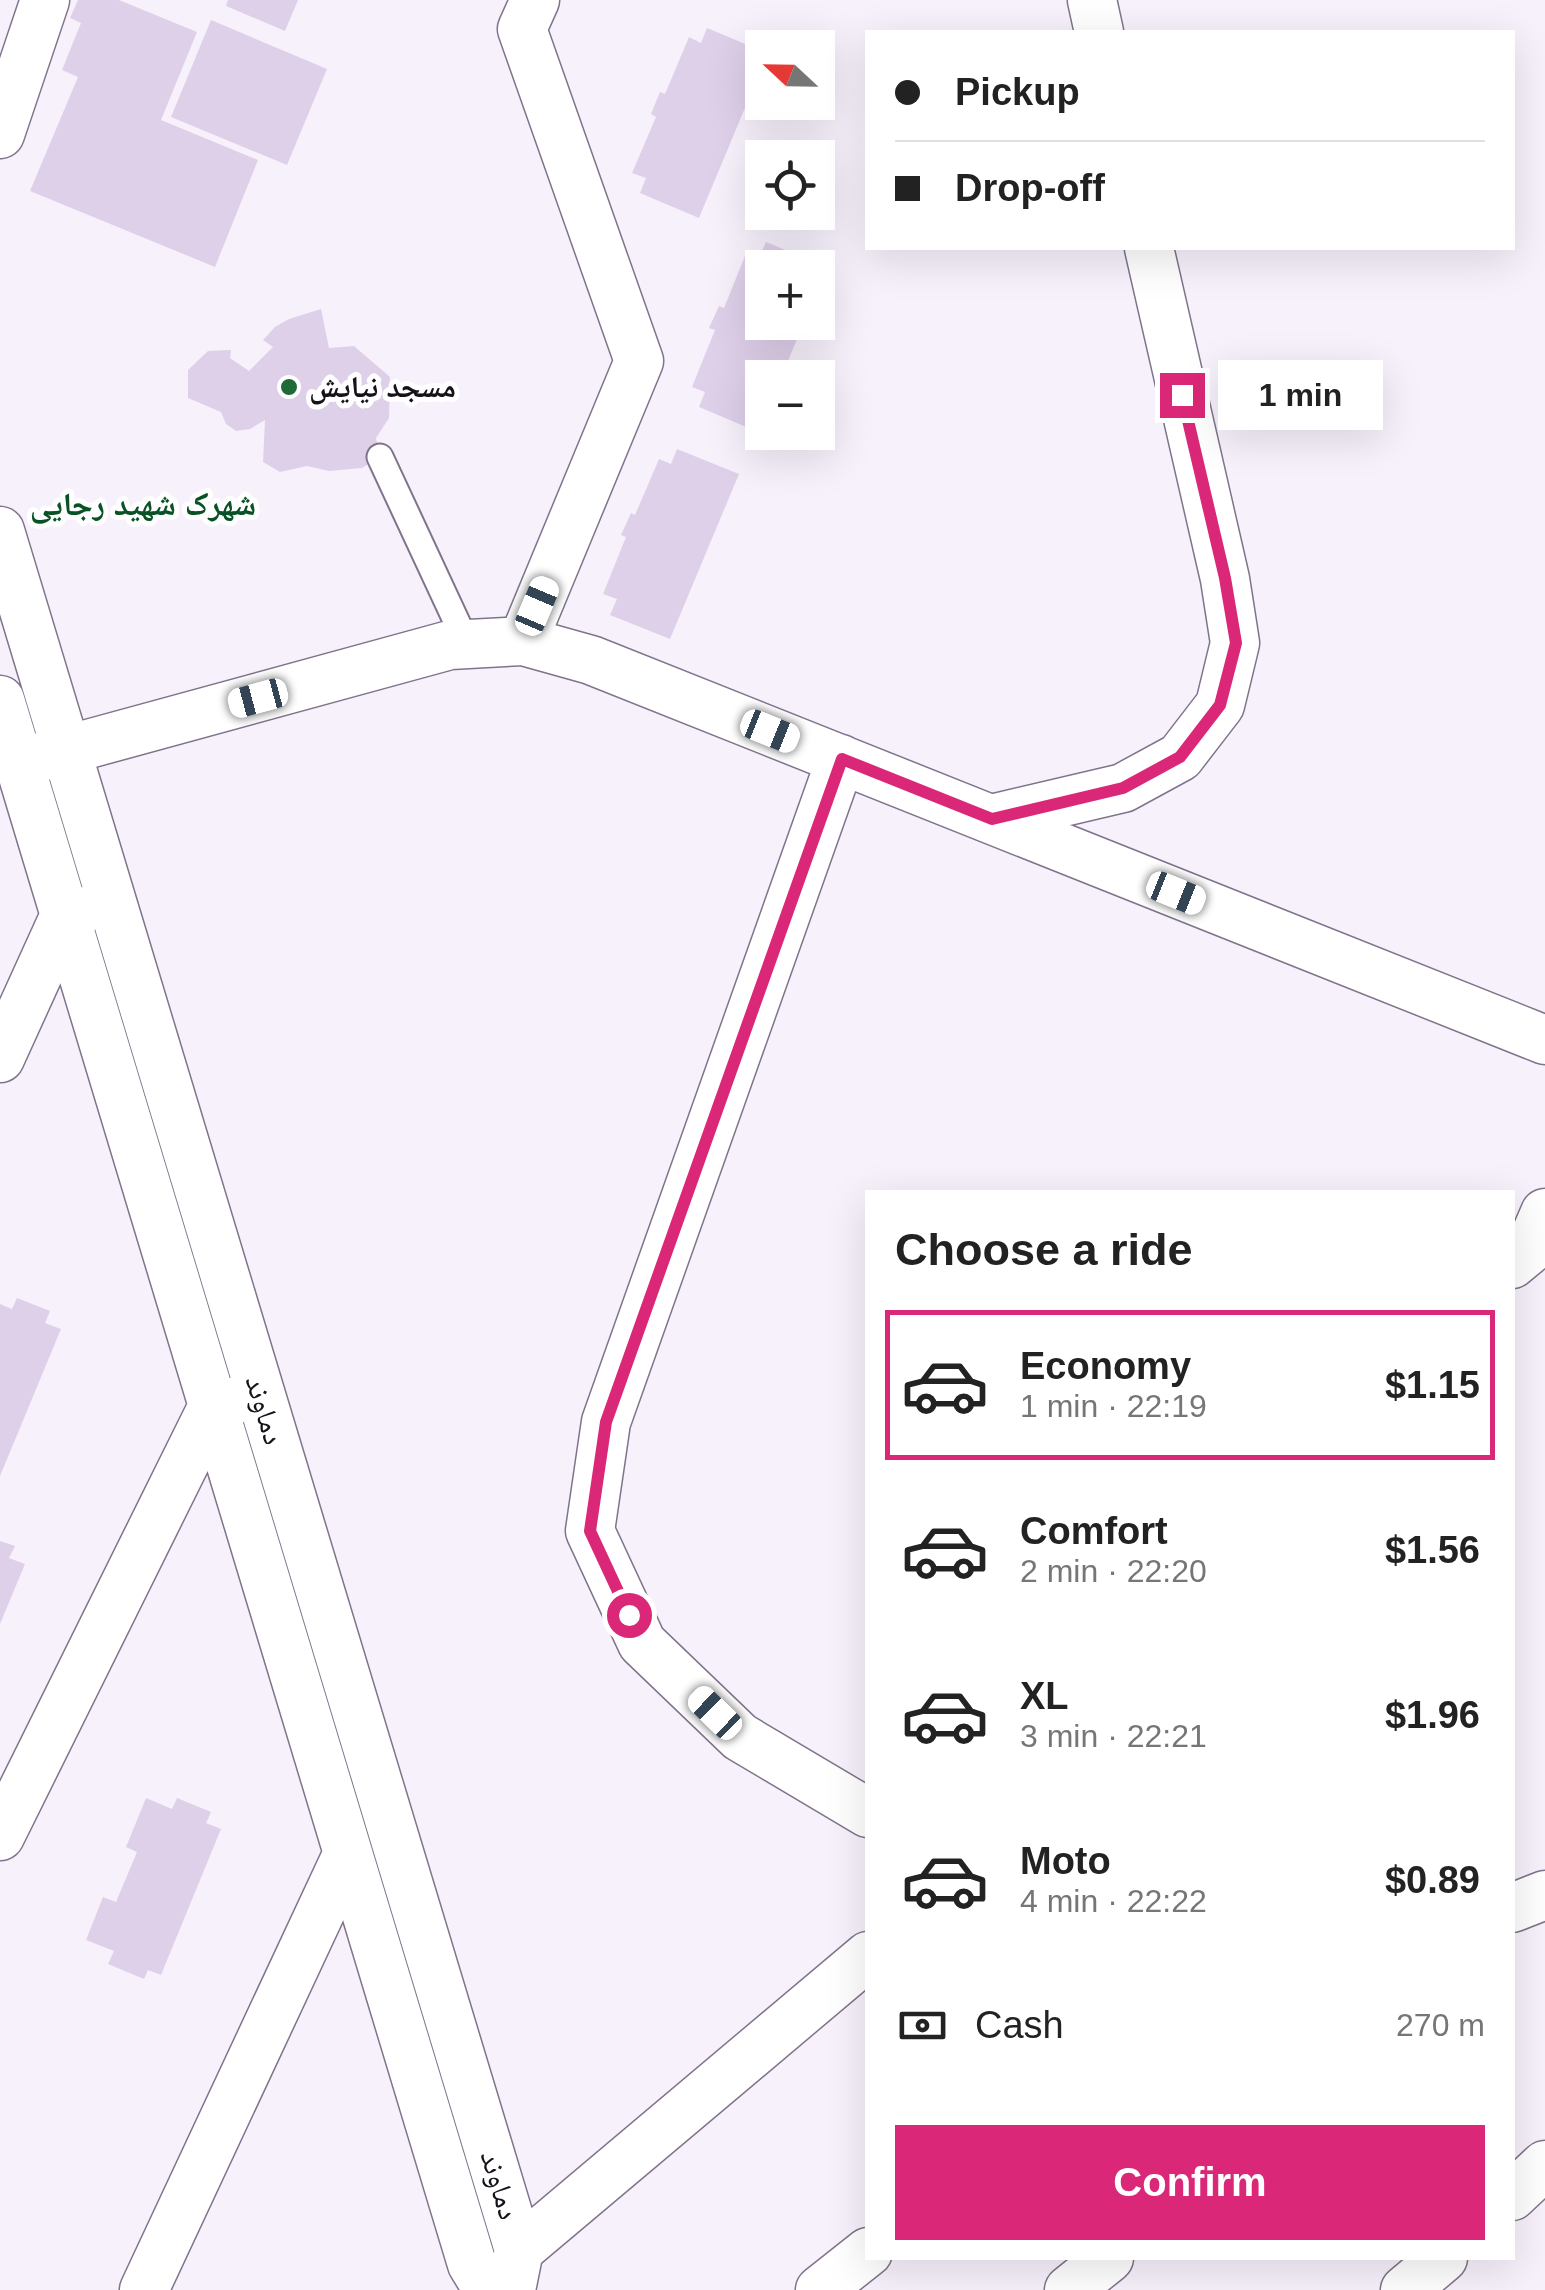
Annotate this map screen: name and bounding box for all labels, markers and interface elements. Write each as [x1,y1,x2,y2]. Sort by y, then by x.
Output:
north arrow [745,30,835,120]
map controls [745,30,835,450]
text: Pickup [955,71,1080,113]
button: locate [745,140,835,230]
text: Drop-off [955,167,1105,209]
button: + [745,250,835,340]
button: − [745,360,835,450]
callout: 1 min [1217,360,1382,430]
place label: مسجد نیایش [309,370,456,405]
route end [1160,373,1205,418]
marker: مسجد نیایش [278,376,300,398]
text: 1 min [1259,377,1342,413]
district label: شهرک شهید رجایی [30,486,256,524]
car [511,573,563,639]
car [225,676,291,720]
car [737,706,803,756]
car [1143,868,1209,918]
text: Choose a ride [895,1224,1193,1275]
icon: car [900,1340,990,1430]
text: Economy [1020,1345,1191,1387]
text: $1.15 [1385,1364,1480,1406]
street label: دماوند [239,1371,292,1448]
text: 1 min · 22:19 [1020,1388,1207,1424]
icon: car [900,1505,990,1595]
text: Comfort [1020,1510,1168,1552]
text: $1.56 [1385,1529,1480,1571]
text: 2 min · 22:20 [1020,1553,1207,1589]
route start [607,1593,652,1638]
icon: car [900,1670,990,1760]
text: XL [1020,1675,1069,1717]
car [683,1681,747,1745]
text: $1.96 [1385,1694,1480,1736]
text: 3 min · 22:21 [1020,1718,1207,1754]
icon: car [900,1835,990,1925]
text: Moto [1020,1840,1111,1882]
text: $0.89 [1385,1859,1480,1901]
text: 4 min · 22:22 [1020,1883,1207,1919]
icon: cash [895,1998,950,2053]
text: Cash [975,2004,1064,2046]
text: 270 m [1396,2007,1485,2043]
button: Confirm [895,2125,1485,2240]
street label: دماوند [474,2146,527,2223]

